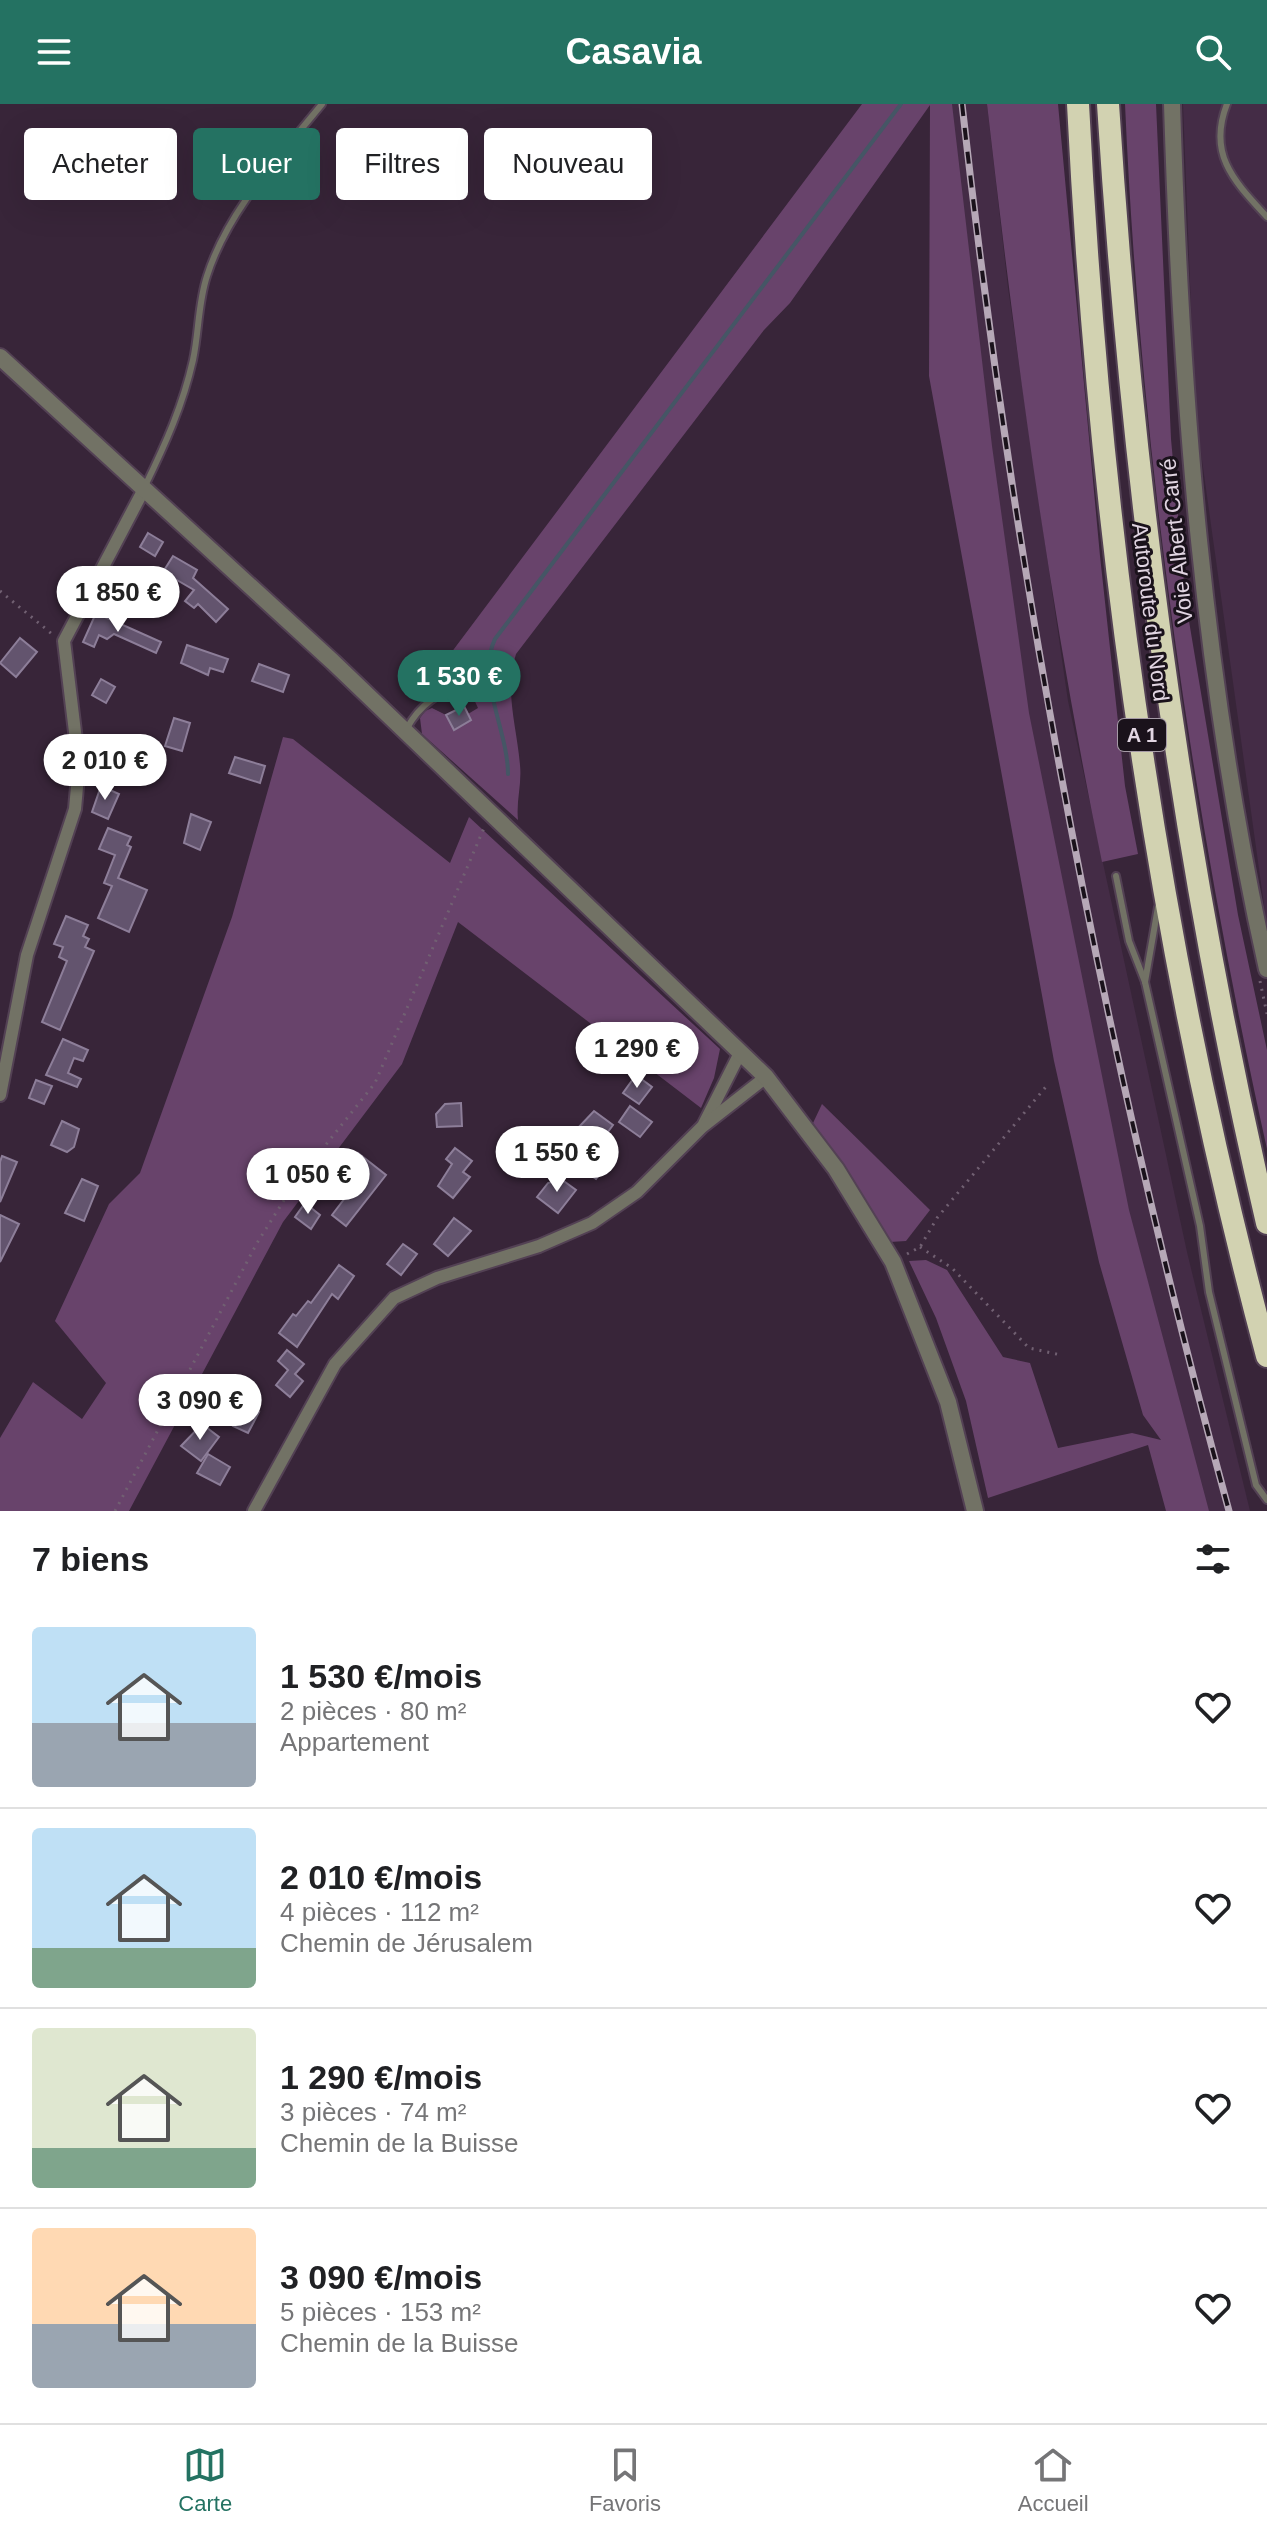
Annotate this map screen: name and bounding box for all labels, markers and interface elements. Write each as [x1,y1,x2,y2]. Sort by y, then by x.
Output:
icon: menu [32,30,76,74]
icon: search [1191,30,1235,74]
text: Casavia [565,31,702,72]
chip: Acheter [24,128,177,200]
chip: Louer [193,128,320,200]
chip: Filtres [336,128,468,200]
chip: Nouveau [484,128,652,200]
street label: Voie Albert Carré [1155,457,1198,625]
street label: Autoroute du Nord [1127,521,1174,703]
pin: 1 850 € [44,566,192,634]
text: 1 850 € [75,577,161,607]
pin: 1 530 € [385,650,533,718]
text: 1 530 € [416,661,502,691]
road number: A 1 [1118,719,1166,751]
pin: 2 010 € [31,734,179,802]
text: 2 010 € [62,745,148,775]
pin: 1 290 € [563,1022,711,1090]
text: 1 290 € [594,1033,680,1063]
pin: 1 550 € [483,1126,631,1194]
text: 1 550 € [514,1137,600,1167]
pin: 1 050 € [234,1148,382,1216]
text: 1 050 € [265,1159,351,1189]
pin: 3 090 € [126,1374,274,1442]
text: 3 090 € [157,1385,243,1415]
icon: filters [1191,1537,1235,1581]
text: 7 biens [32,1540,149,1578]
text: 1 530 €/mois [280,1657,482,1695]
icon: home [96,1659,192,1755]
icon: heart [1191,1685,1235,1729]
text: 2 pièces · 80 m² [280,1696,466,1726]
text: Appartement [280,1727,429,1757]
text: 2 010 €/mois [280,1858,482,1896]
icon: home [96,1860,192,1956]
icon: heart [1191,1886,1235,1930]
text: 4 pièces · 112 m² [280,1897,479,1927]
text: Chemin de Jérusalem [280,1928,533,1958]
text: 1 290 €/mois [280,2058,482,2096]
icon: home [96,2060,192,2156]
icon: heart [1191,2086,1235,2130]
text: 3 pièces · 74 m² [280,2097,466,2127]
text: Chemin de la Buisse [280,2128,518,2158]
text: 3 090 €/mois [280,2258,482,2296]
icon: home [96,2260,192,2356]
icon: heart [1191,2286,1235,2330]
text: 5 pièces · 153 m² [280,2297,481,2327]
text: Chemin de la Buisse [280,2328,518,2358]
tab: Carte [178,2443,232,2517]
tab: Favoris [589,2443,661,2517]
tab: Accueil [1018,2443,1089,2517]

